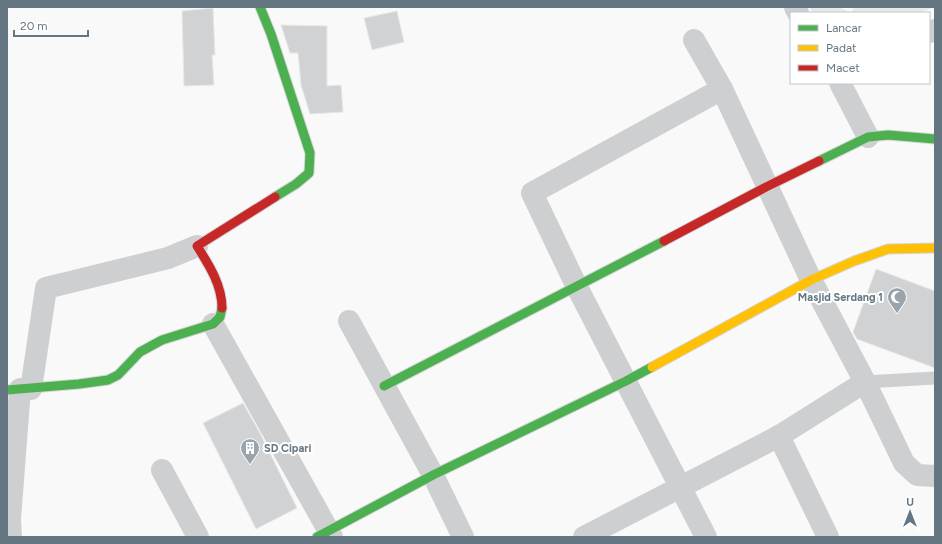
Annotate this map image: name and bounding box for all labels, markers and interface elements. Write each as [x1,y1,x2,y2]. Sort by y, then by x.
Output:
scale bar [14,12,88,38]
legend [790,12,930,84]
text: 20 m [20,19,48,33]
text: Lancar [826,21,862,35]
text: Padat [826,41,857,55]
text: Macet [826,61,860,75]
mosque icon: Masjid Serdang 1 [886,286,908,314]
place label: Masjid Serdang 1 [798,291,883,304]
building icon: SD Cipari [239,437,261,465]
place label: SD Cipari [264,442,311,455]
north arrow [890,492,930,532]
text: U [906,496,914,509]

